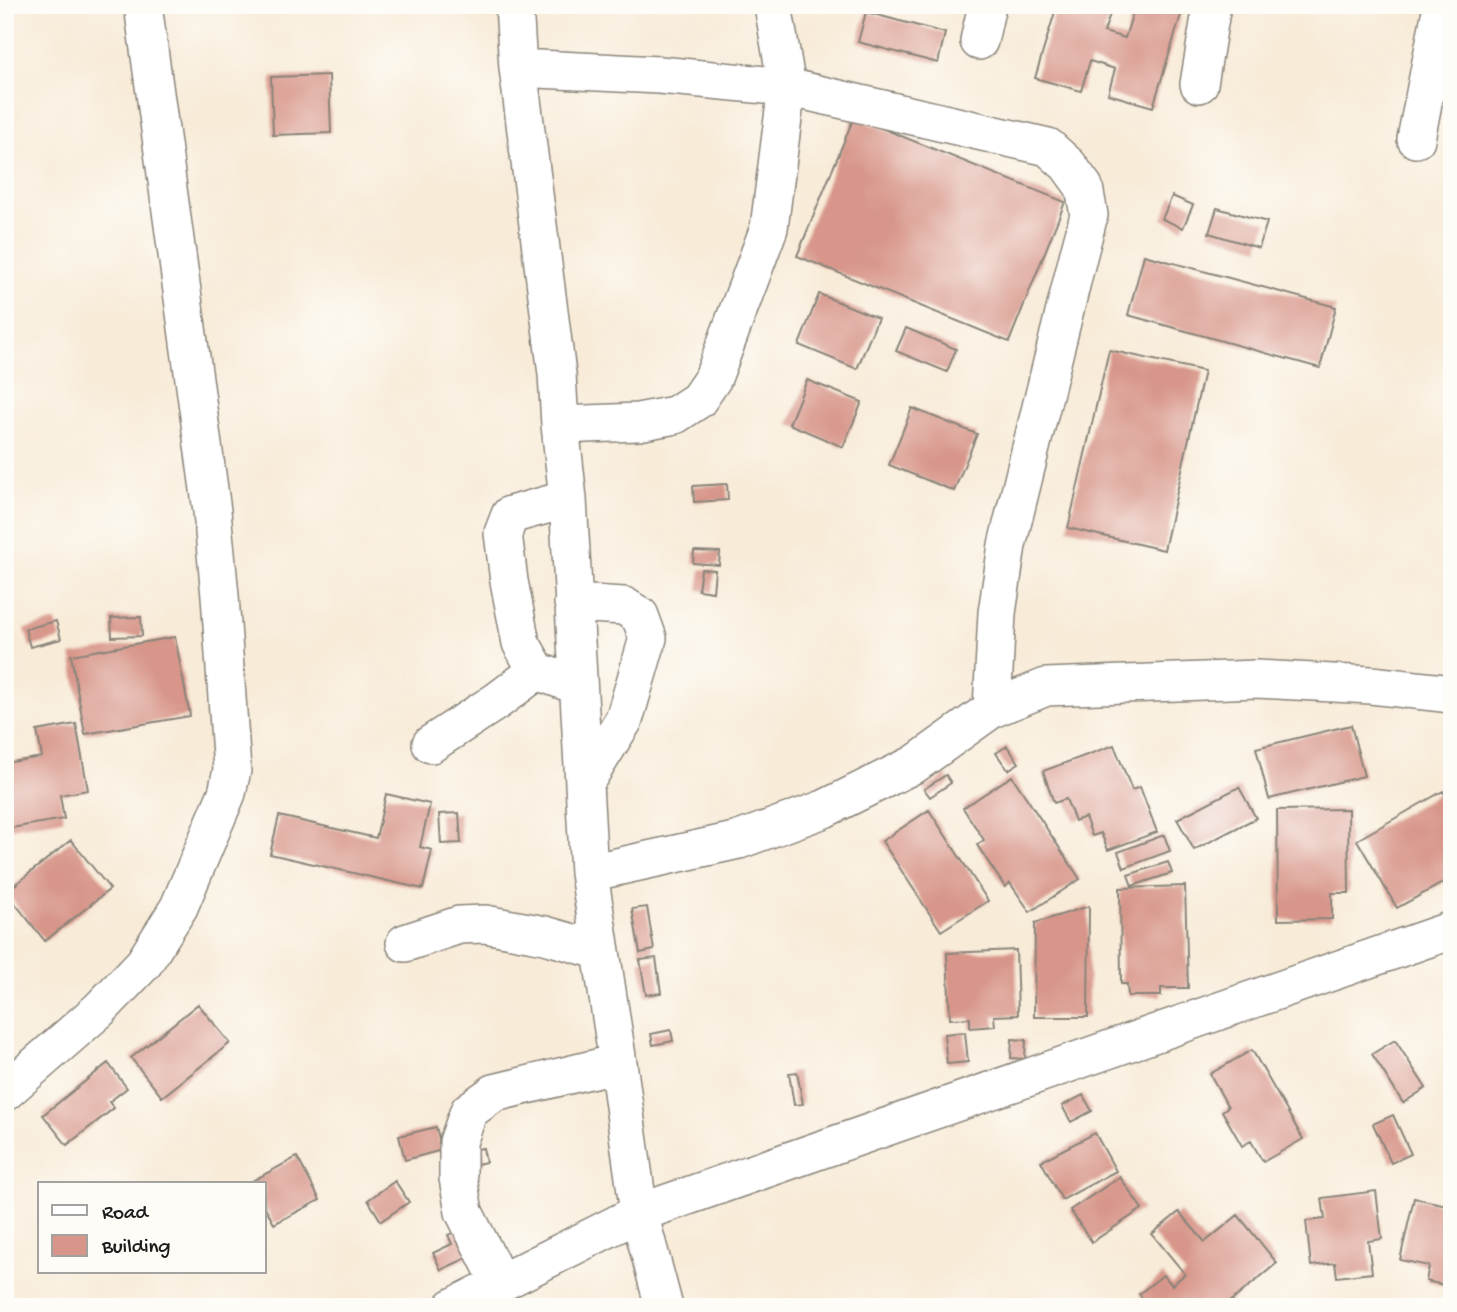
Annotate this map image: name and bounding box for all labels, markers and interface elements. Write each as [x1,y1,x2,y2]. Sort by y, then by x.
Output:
legend [38,1182,266,1274]
text: Road [102,1202,150,1227]
text: Building [101,1236,171,1261]

